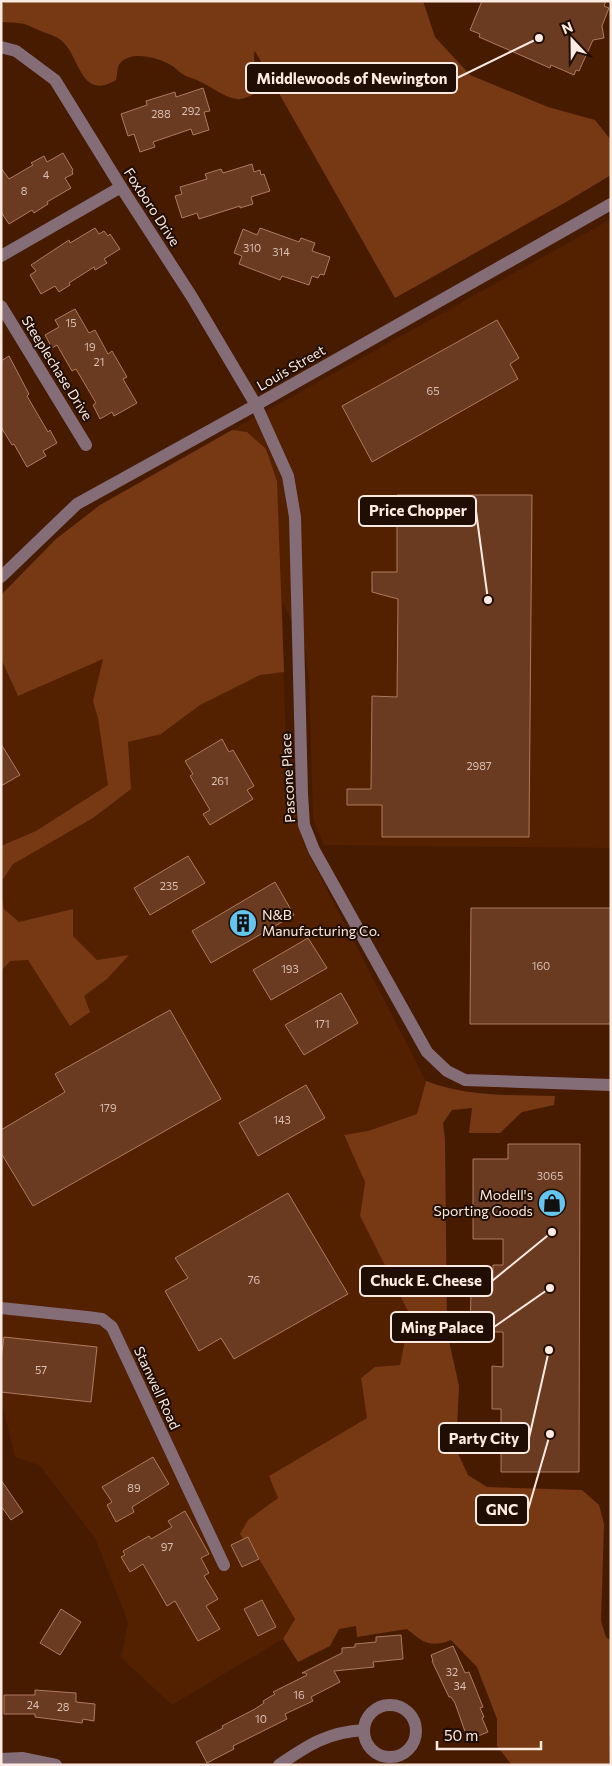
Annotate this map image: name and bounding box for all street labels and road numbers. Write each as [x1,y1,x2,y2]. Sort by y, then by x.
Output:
street label: Foxboro Drive [121,164,184,249]
street label: Steeplechase Drive [18,312,96,423]
street label: Louis Street [253,341,328,394]
street label: Pascone Place [277,733,298,823]
street label: Stanwell Road [131,1343,184,1432]

